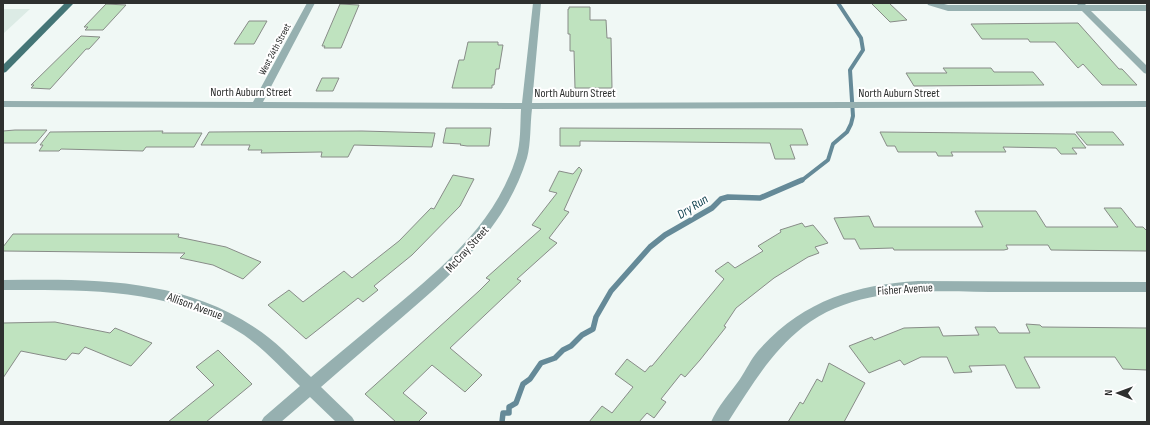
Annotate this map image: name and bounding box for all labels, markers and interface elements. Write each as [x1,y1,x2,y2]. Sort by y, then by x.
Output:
street label: West 24th Street [256,22,294,77]
street label: North Auburn Street [210,85,292,100]
street label: North Auburn Street [534,86,616,101]
street label: North Auburn Street [858,86,940,101]
water label: Dry Run [674,191,711,223]
street label: McCray Street [443,223,492,276]
street label: Fisher Avenue [877,280,934,299]
street label: Allison Avenue [164,289,225,323]
north arrow [1098,373,1138,413]
text: N [1102,390,1115,396]

